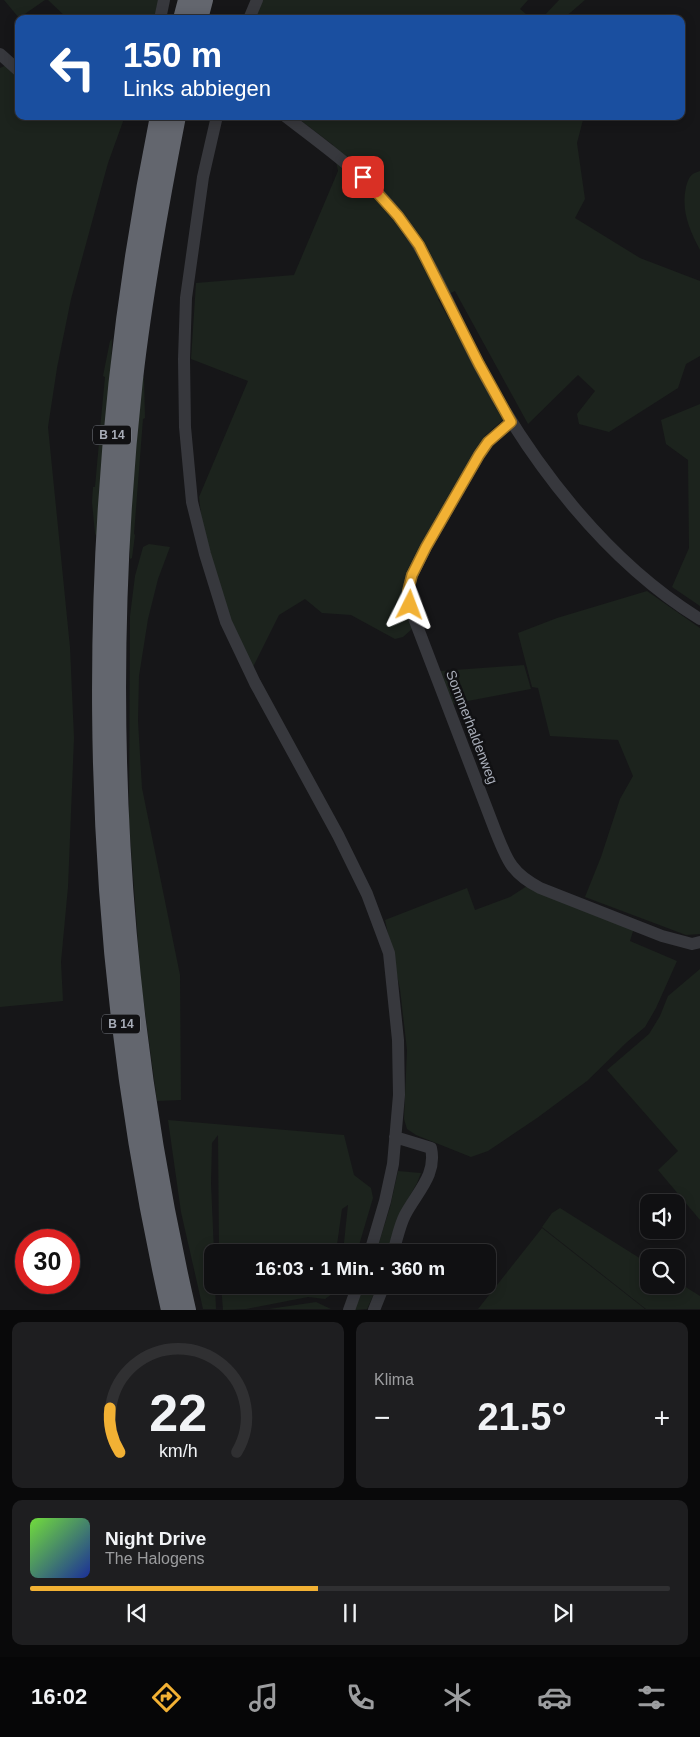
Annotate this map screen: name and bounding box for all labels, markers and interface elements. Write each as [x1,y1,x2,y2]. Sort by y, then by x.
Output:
icon: left [40,35,105,100]
text: 150 m [123,35,222,74]
text: Links abbiegen [123,76,271,101]
pin [342,156,384,198]
icon: arrive [349,163,377,191]
road number: B 14 [93,426,131,444]
position arrow [383,578,435,630]
street label: Sommerhaldenweg [443,668,501,786]
road number: B 14 [102,1014,140,1034]
map controls [640,1194,685,1294]
button: sound [640,1194,685,1239]
speed limit sign: 30 [15,1229,80,1294]
button: search [640,1249,685,1294]
text: 16:03 · 1 Min. · 360 m [255,1258,445,1279]
text: Klima [374,1371,414,1388]
text: 22 [149,1384,207,1442]
text: 21.5° [477,1396,567,1438]
text: − [374,1402,390,1433]
text: + [654,1402,670,1433]
text: km/h [159,1441,197,1461]
text: Night Drive [105,1528,206,1549]
text: The Halogens [105,1550,205,1567]
icon: previous [123,1599,151,1627]
icon: pause [336,1599,364,1627]
icon: next [549,1599,577,1627]
icon: directions [149,1680,184,1715]
icon: music [246,1680,281,1715]
icon: phone [343,1680,378,1715]
icon: climate [440,1680,475,1715]
icon: car [537,1680,572,1715]
icon: filters [634,1680,669,1715]
text: 16:02 [31,1684,87,1709]

